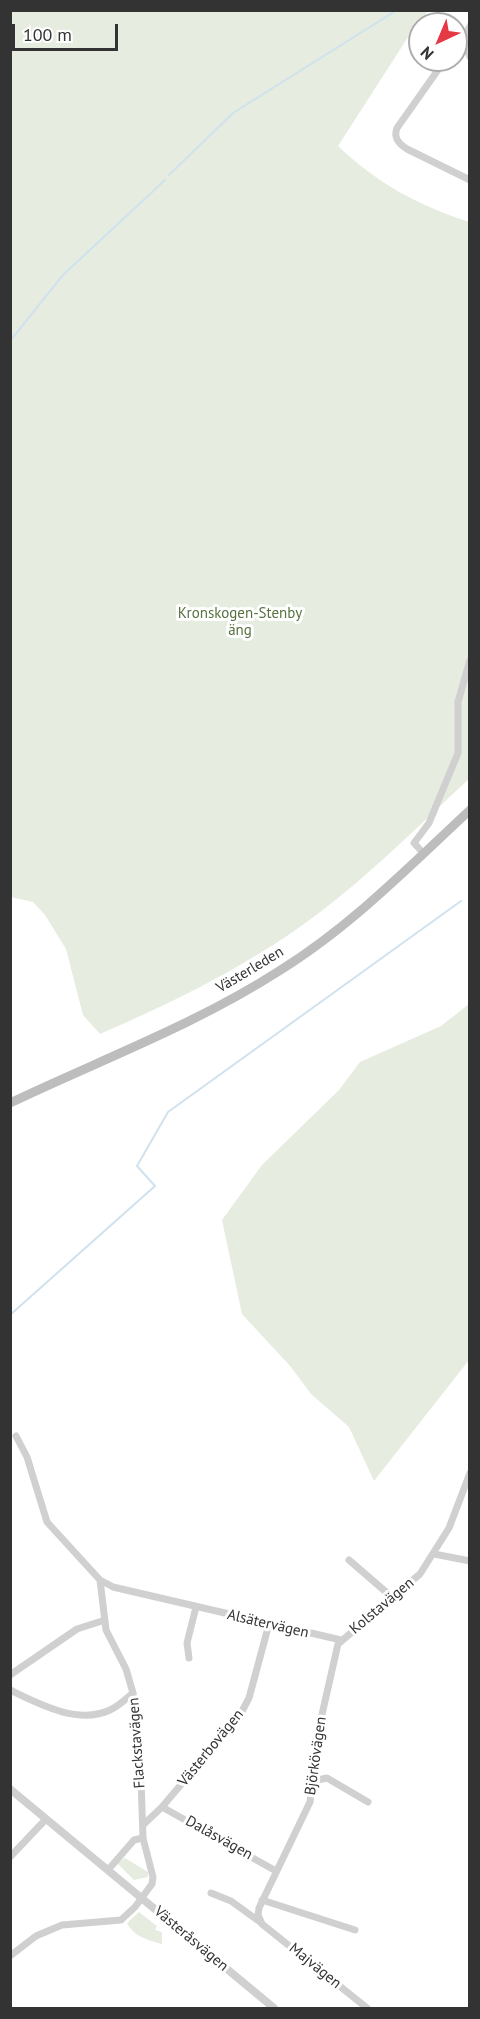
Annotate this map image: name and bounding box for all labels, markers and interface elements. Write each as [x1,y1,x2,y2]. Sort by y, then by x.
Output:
scale bar [15,12,122,50]
north arrow [408,12,468,72]
text: 100 m [23,23,72,46]
text: N [416,43,438,64]
park label: Kronskogen-Stenby äng [178,605,302,640]
street label: Västerleden [213,943,287,997]
street label: Kolstavägen [346,1574,418,1638]
street label: Alsätervägen [225,1606,311,1642]
street label: Flackstavägen [125,1697,149,1789]
street label: Västerbovägen [175,1706,247,1790]
street label: Björkövägen [302,1715,330,1797]
street label: Dalåsvägen [182,1812,256,1864]
street label: Västeråsvägen [150,1903,232,1975]
street label: Majvägen [285,1940,345,1992]

